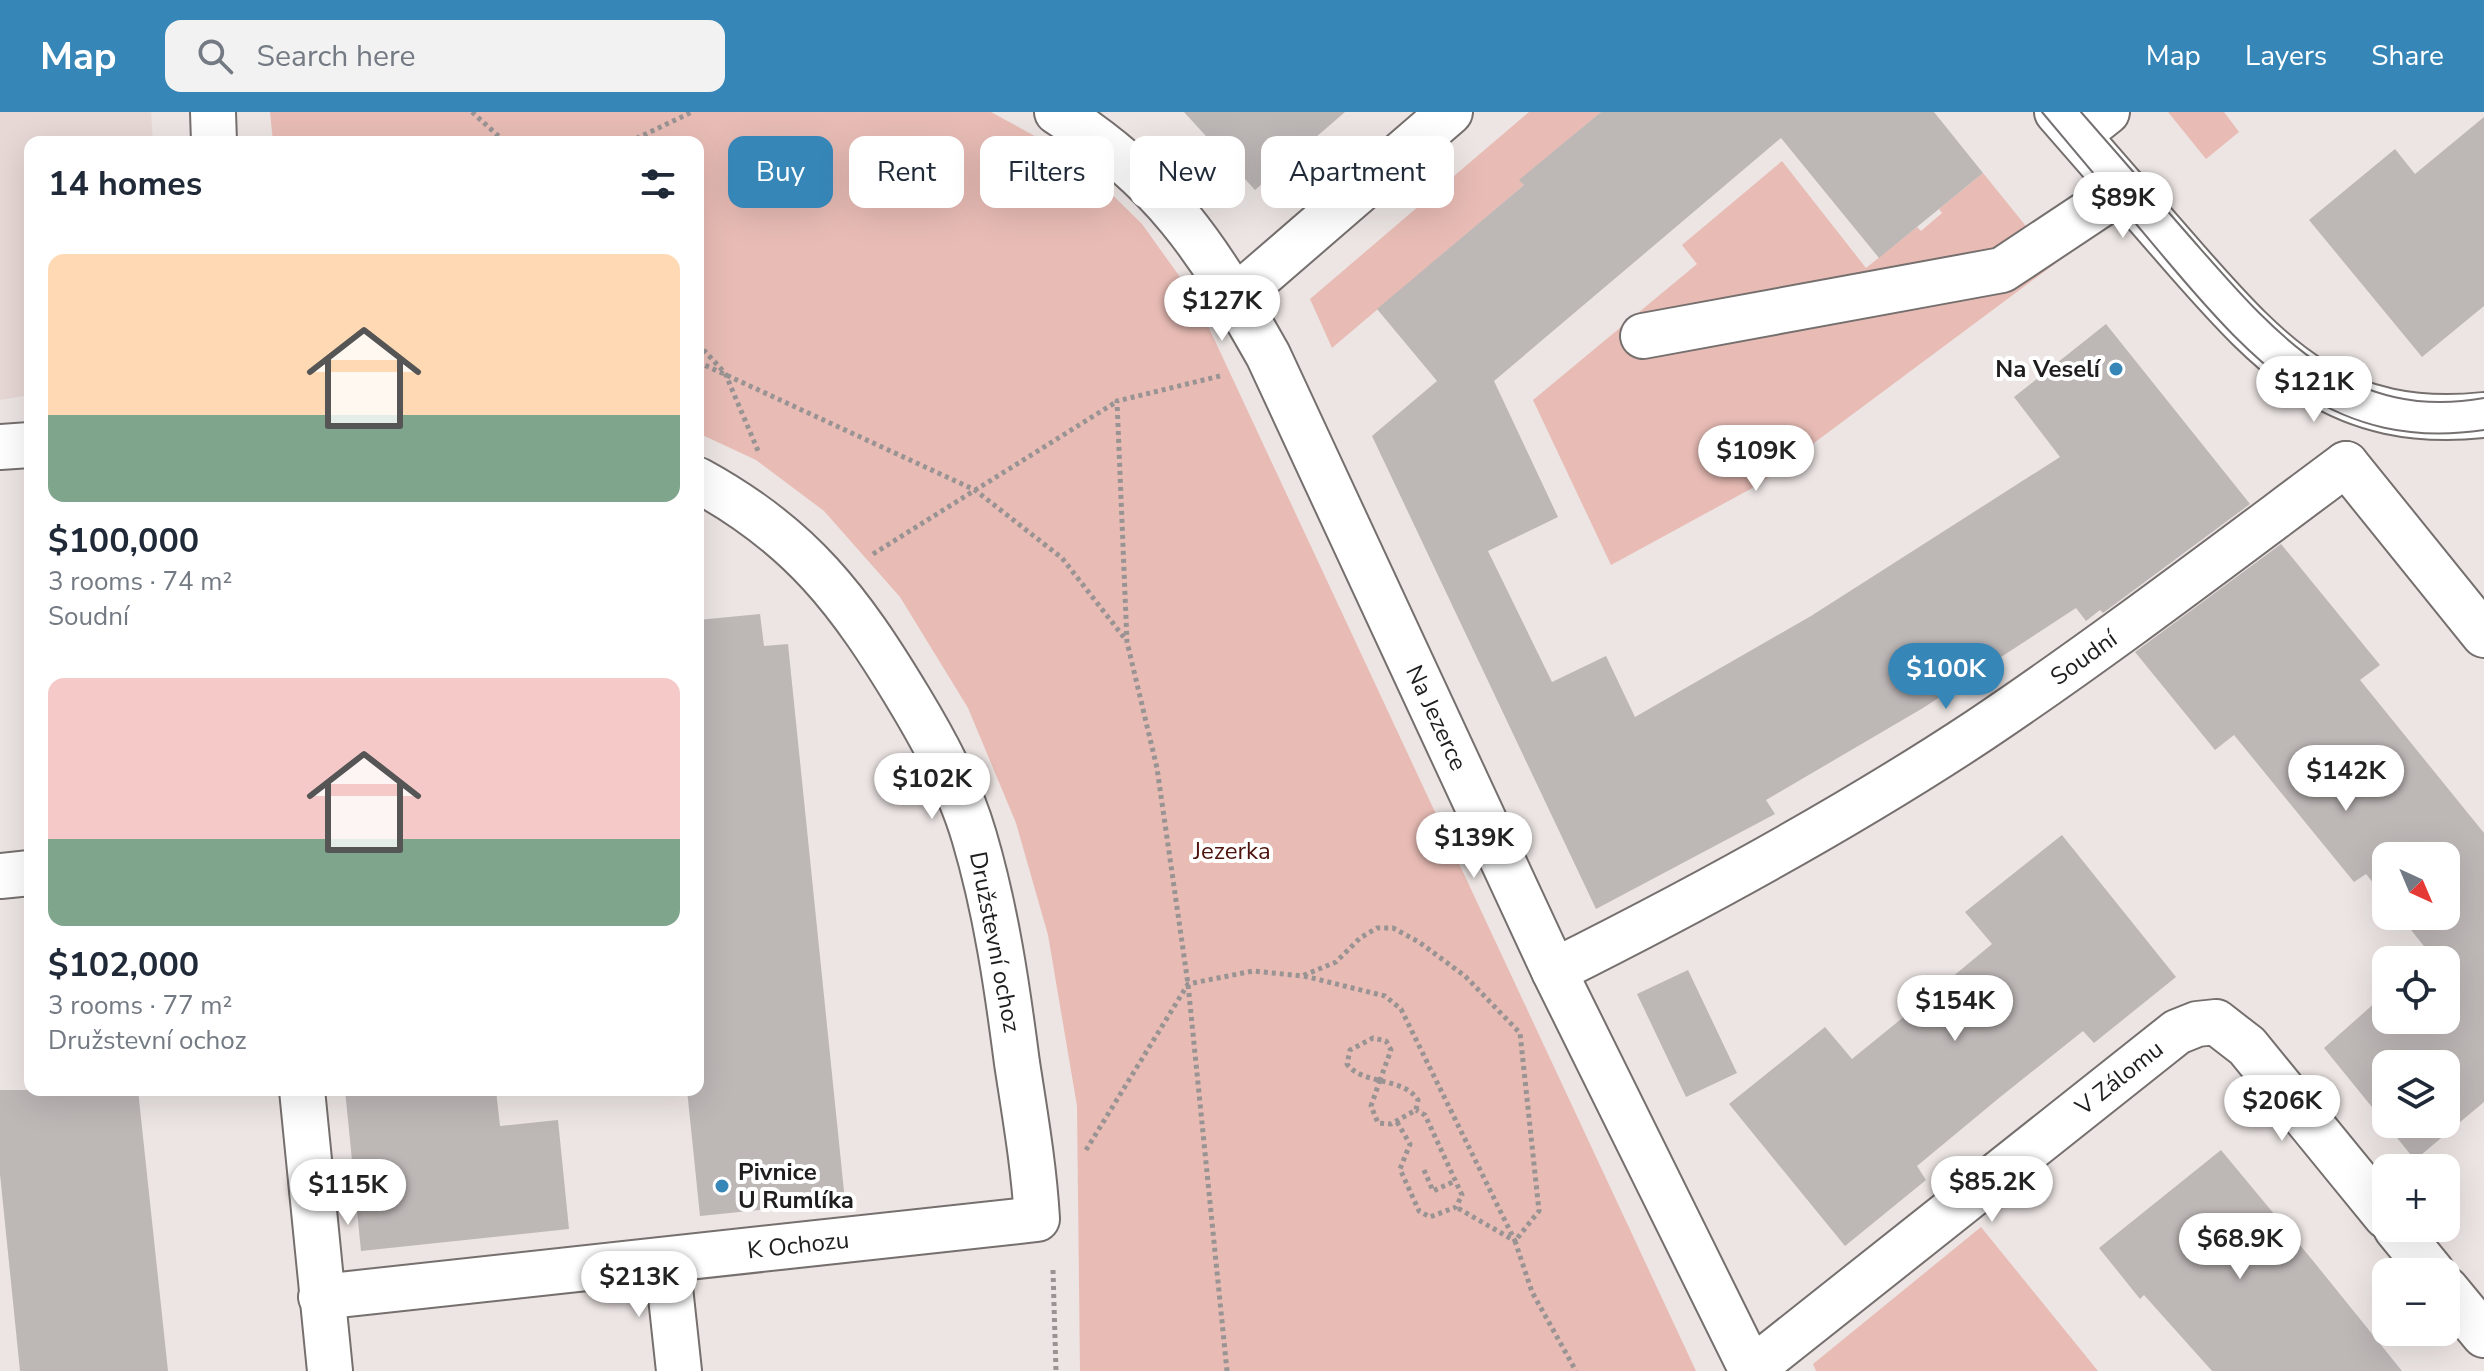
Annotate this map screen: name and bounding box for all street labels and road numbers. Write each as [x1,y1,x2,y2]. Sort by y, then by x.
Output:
street label: Soudní [2044,622,2125,693]
street label: Na Jezerce [1398,660,1475,776]
street label: Družstevní ochoz [962,849,1028,1035]
street label: V Zálomu [2068,1033,2170,1123]
street label: K Ochozu [746,1224,851,1266]

